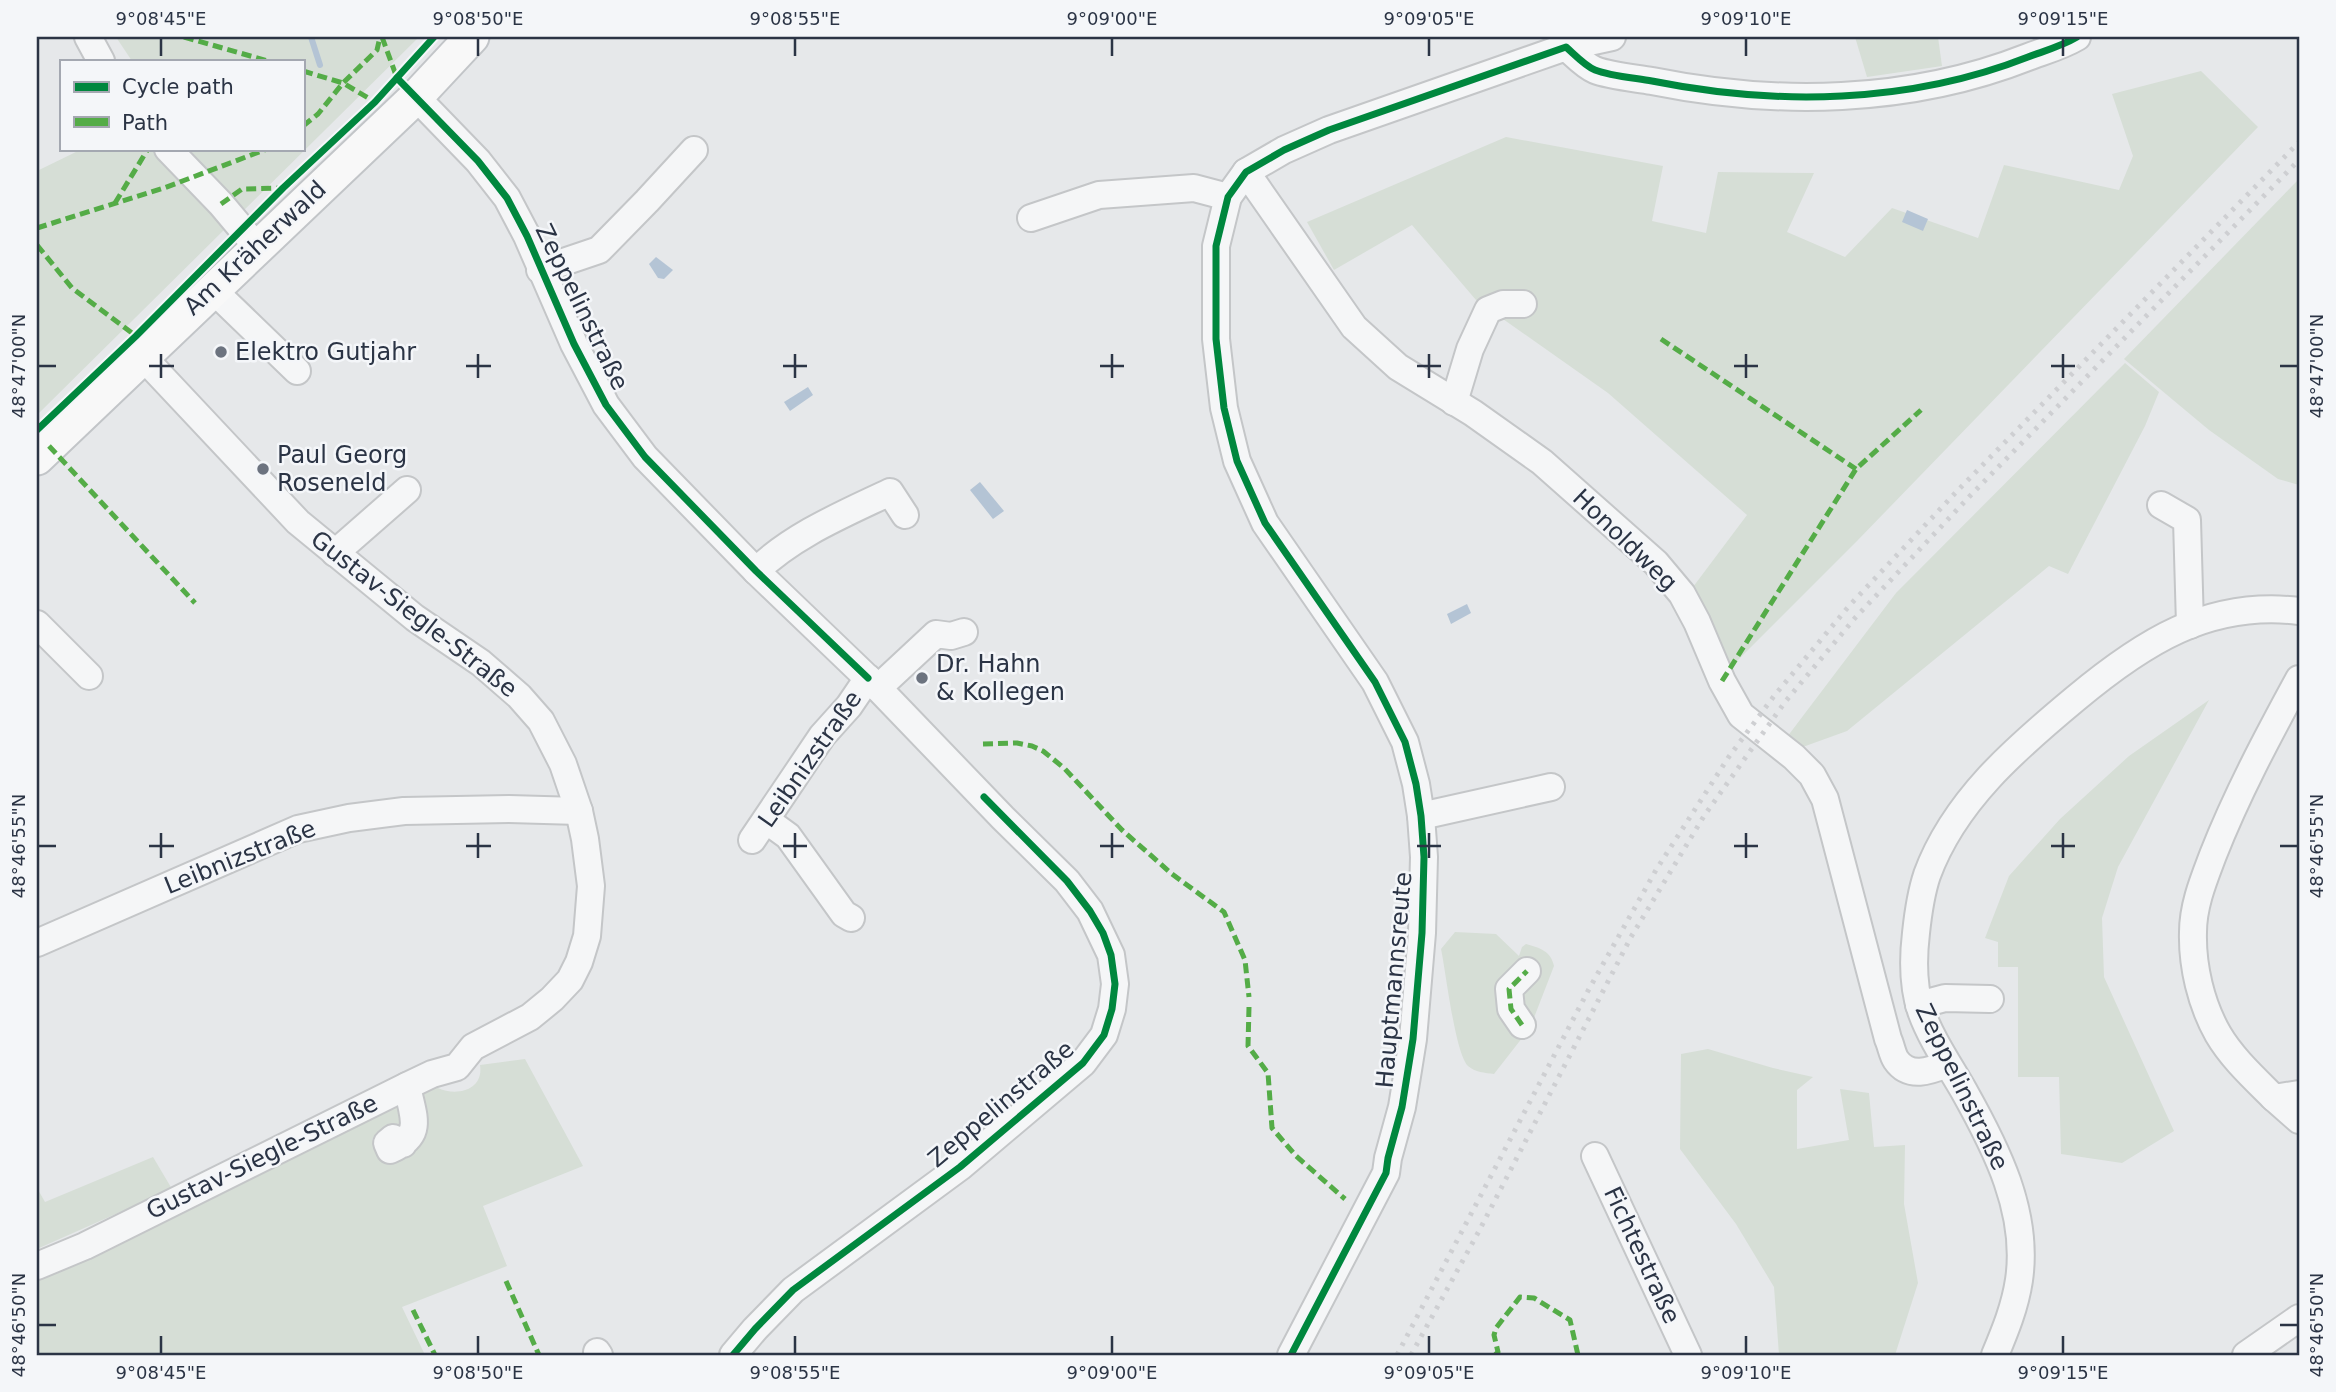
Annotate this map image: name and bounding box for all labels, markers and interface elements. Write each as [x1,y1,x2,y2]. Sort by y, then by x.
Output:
text: 9°08'45"E [116,8,206,29]
text: 9°08'50"E [433,8,523,29]
text: 9°08'55"E [750,8,840,29]
text: 9°09'00"E [1067,8,1157,29]
text: 9°09'05"E [1384,8,1474,29]
text: 9°09'10"E [1701,8,1791,29]
text: 9°09'15"E [2018,8,2108,29]
legend [60,60,304,150]
text: Cycle path [122,75,234,99]
text: Path [122,111,168,135]
street label: Am Kräherwald [178,175,332,321]
street label: Zeppelinstraße [530,219,634,395]
text: 48°47'00"N [8,314,29,418]
text: 48°47'00"N [2306,314,2327,418]
place label: Elektro Gutjahr [235,338,416,366]
marker: Elektro Gutjahr [213,344,229,360]
place label: Paul Georg Roseneld [277,441,407,497]
marker: Paul Georg Roseneld [255,461,271,477]
street label: Honoldweg [1567,483,1683,597]
street label: Gustav-Siegle-Straße [305,525,523,703]
place label: Dr. Hahn & Kollegen [936,650,1065,706]
marker: Dr. Hahn & Kollegen [914,670,930,686]
street label: Leibnizstraße [753,685,867,833]
text: 48°46'55"N [8,794,29,898]
text: 48°46'55"N [2306,794,2327,898]
street label: Leibnizstraße [160,814,320,900]
street label: Hauptmannsreute [1371,871,1417,1089]
street label: Zeppelinstraße [1910,999,2014,1175]
street label: Zeppelinstraße [923,1035,1079,1173]
street label: Gustav-Siegle-Straße [142,1089,382,1225]
street label: Fichtestraße [1598,1182,1686,1328]
text: 48°46'50"N [8,1273,29,1377]
text: 48°46'50"N [2306,1273,2327,1377]
text: 9°08'45"E [116,1362,206,1383]
text: 9°08'50"E [433,1362,523,1383]
text: 9°08'55"E [750,1362,840,1383]
text: 9°09'00"E [1067,1362,1157,1383]
text: 9°09'05"E [1384,1362,1474,1383]
text: 9°09'10"E [1701,1362,1791,1383]
text: 9°09'15"E [2018,1362,2108,1383]

